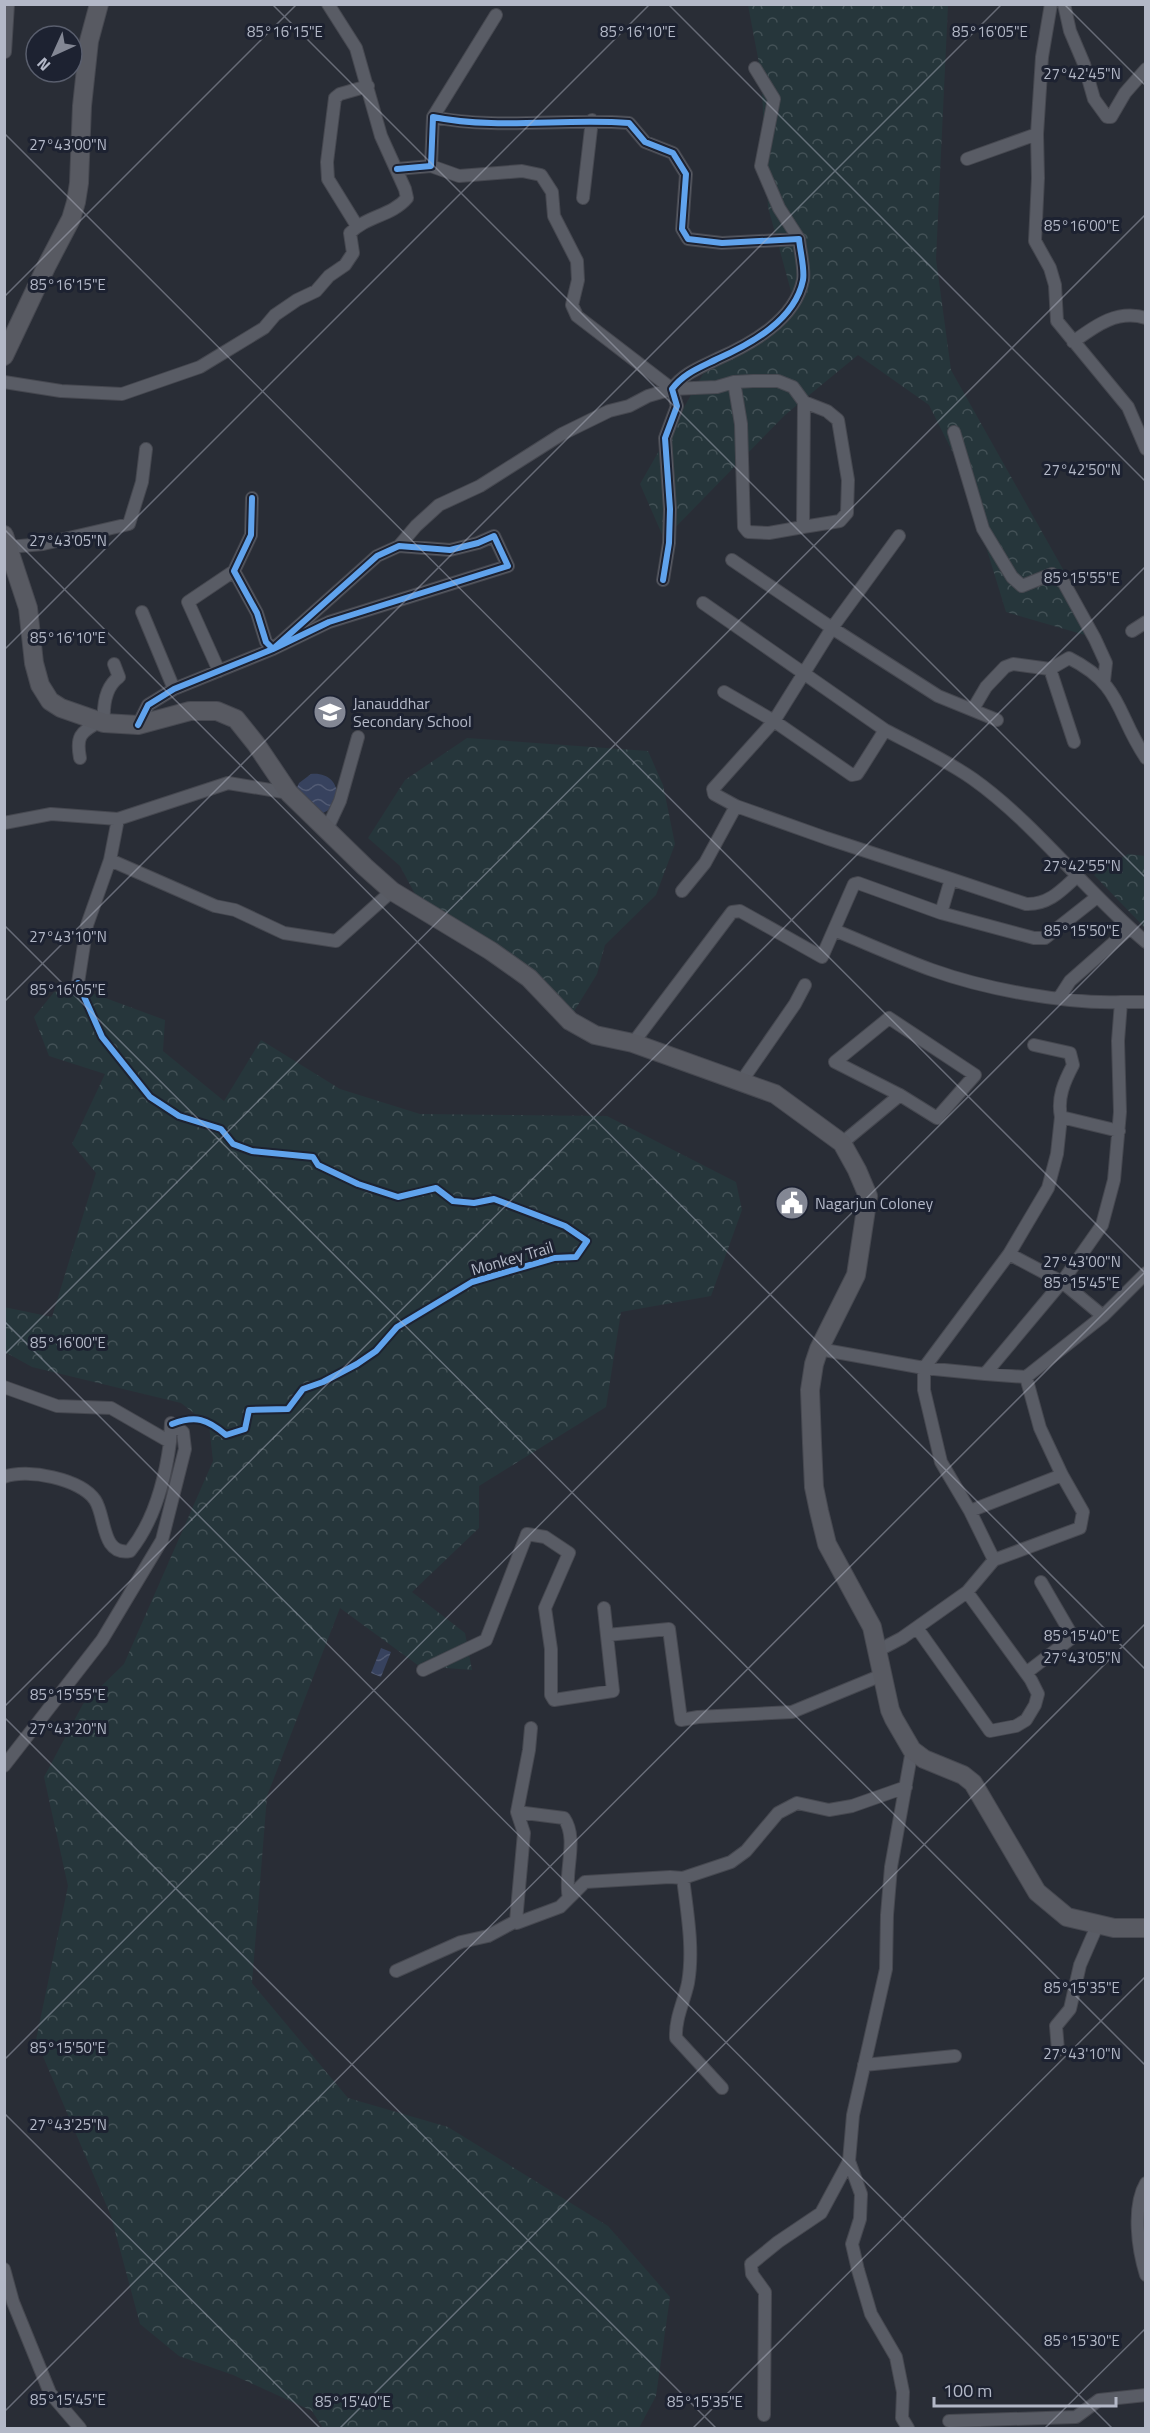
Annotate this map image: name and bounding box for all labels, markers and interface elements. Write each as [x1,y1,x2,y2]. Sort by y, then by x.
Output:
text: 85°16'15"E [247,20,323,43]
text: 85°16'10"E [600,20,676,43]
text: 85°16'05"E [952,20,1028,43]
north arrow [24,24,84,84]
text: N [31,52,56,77]
text: 27°42'45"N [1043,62,1121,85]
text: 27°43'00"N [29,133,107,156]
text: 85°16'00"E [1044,214,1120,237]
text: 85°16'15"E [30,273,106,296]
text: 27°42'50"N [1043,458,1121,481]
text: 27°43'05"N [29,529,107,552]
text: 85°15'55"E [1044,566,1120,589]
text: 85°16'10"E [30,626,106,649]
place label: Janauddhar Secondary School [353,691,472,733]
school or university icon: Janauddhar Secondary School [312,694,348,730]
text: 27°42'55"N [1043,854,1121,877]
text: 85°15'50"E [1044,919,1120,942]
text: 27°43'10"N [29,925,107,948]
text: 85°16'05"E [30,978,106,1001]
public building icon: Nagarjun Coloney [774,1185,810,1221]
place label: Nagarjun Coloney [815,1191,933,1215]
street label: Monkey Trail [468,1235,556,1281]
text: 27°43'00"N [1043,1250,1121,1273]
text: 85°15'45"E [1044,1271,1120,1294]
text: 85°16'00"E [30,1331,106,1354]
text: 85°15'40"E [1044,1624,1120,1647]
text: 27°43'05"N [1043,1646,1121,1669]
text: 85°15'55"E [30,1683,106,1706]
text: 27°43'20"N [29,1717,107,1740]
text: 85°15'35"E [1044,1976,1120,1999]
text: 85°15'50"E [30,2036,106,2059]
text: 27°43'10"N [1043,2042,1121,2065]
text: 27°43'25"N [29,2113,107,2136]
text: 85°15'30"E [1044,2329,1120,2352]
scale bar [934,2370,1116,2408]
text: 100 m [943,2377,992,2404]
text: 85°15'45"E [30,2388,106,2411]
text: 85°15'40"E [315,2390,391,2413]
text: 85°15'35"E [667,2390,743,2413]

